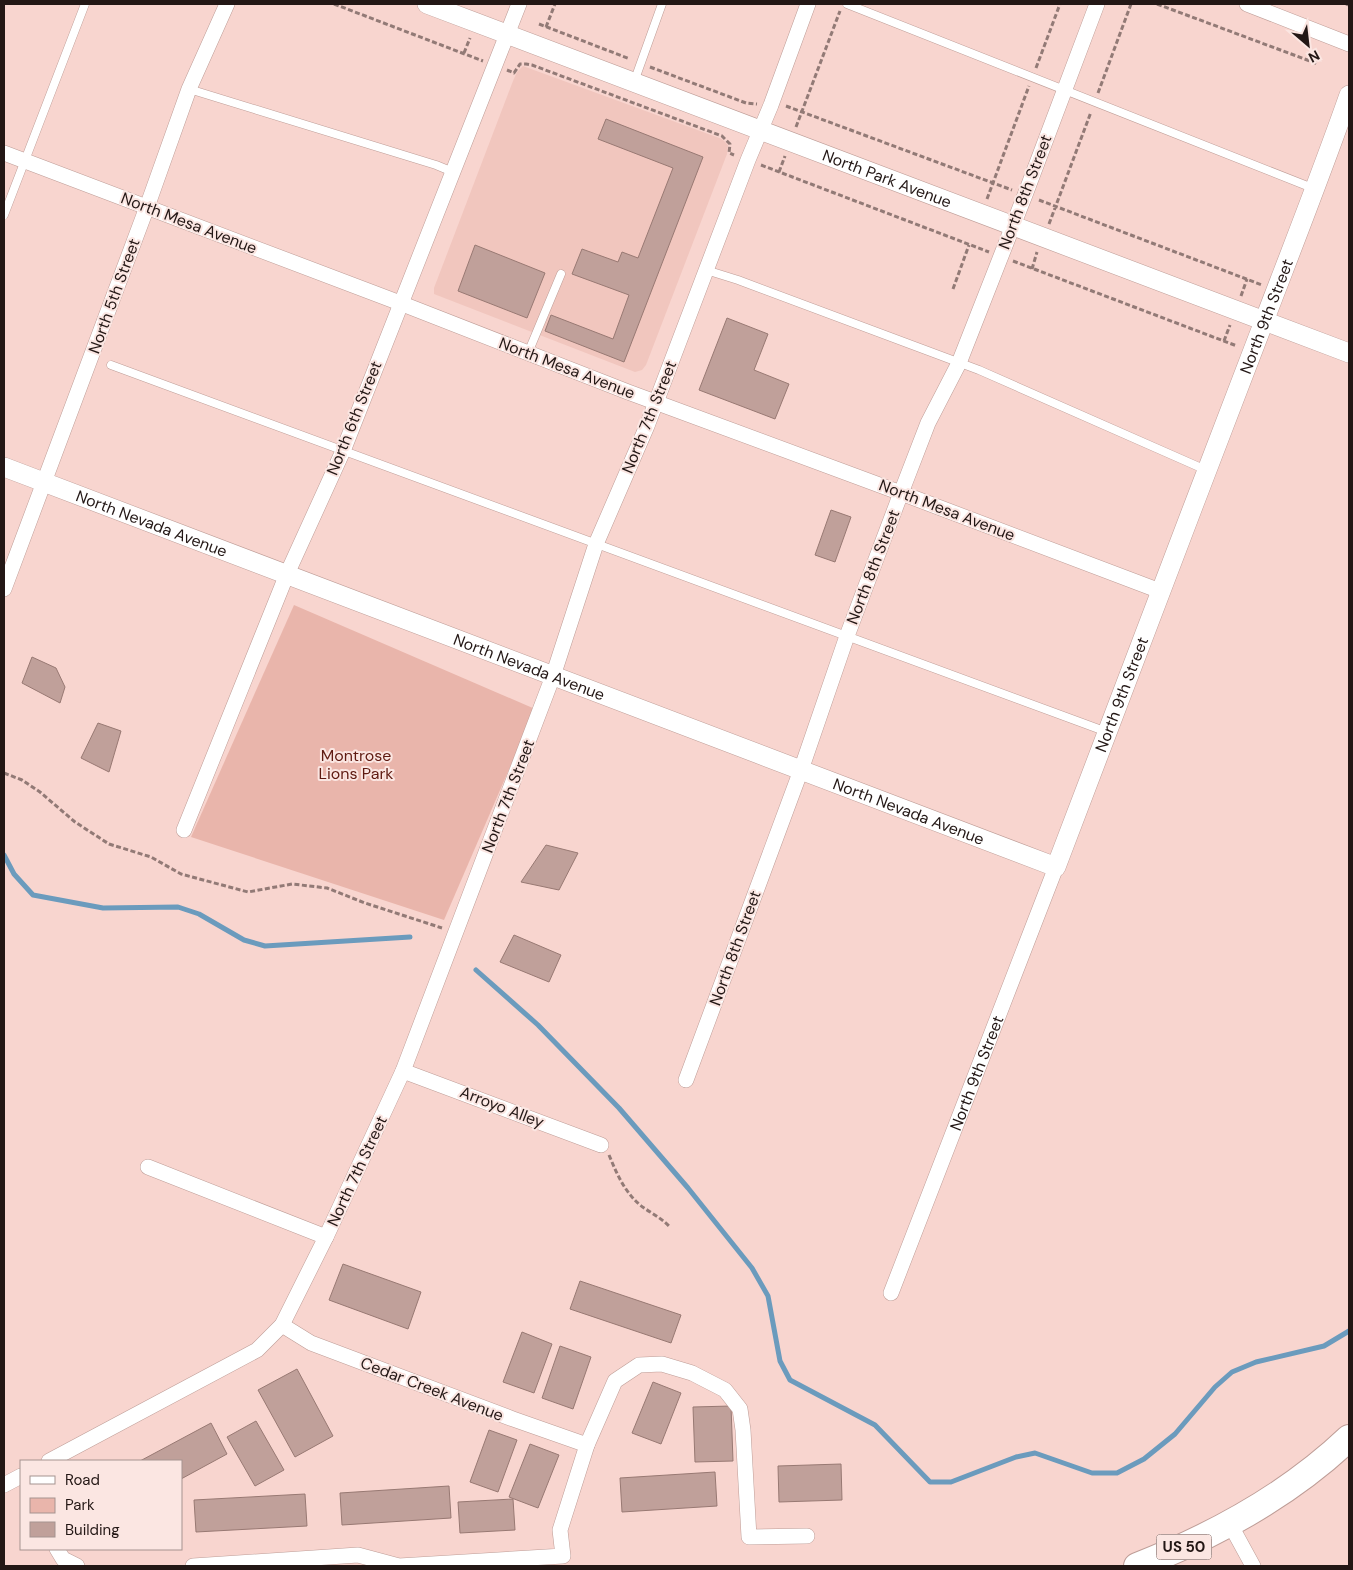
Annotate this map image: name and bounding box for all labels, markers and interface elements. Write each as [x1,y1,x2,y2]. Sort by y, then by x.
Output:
north arrow [1283,20,1333,70]
text: N [1305,46,1323,67]
street label: North 8th Street [994,132,1056,252]
street label: North Park Avenue [820,144,955,212]
street label: North Mesa Avenue [118,187,260,259]
street label: North 5th Street [83,236,145,356]
street label: North 9th Street [1235,256,1298,377]
street label: North Mesa Avenue [496,332,638,404]
street label: North 6th Street [322,358,386,478]
street label: North 7th Street [617,358,681,476]
street label: North Mesa Avenue [876,474,1018,546]
street label: North Nevada Avenue [73,485,230,561]
street label: North 8th Street [842,507,904,627]
street label: North Nevada Avenue [451,628,608,705]
street label: North 9th Street [1090,634,1153,755]
street label: North 7th Street [477,736,539,856]
park label: Montrose Lions Park [319,745,393,784]
street label: North Nevada Avenue [830,773,987,849]
street label: North 8th Street [704,888,766,1008]
street label: North 9th Street [945,1013,1008,1133]
street label: Arroyo Alley [457,1081,547,1133]
street label: North 7th Street [322,1112,392,1230]
street label: Cedar Creek Avenue [358,1352,506,1426]
legend [20,1460,182,1550]
text: Road [65,1470,100,1490]
text: Park [65,1495,95,1515]
text: Building [65,1520,120,1540]
road number: US 50 [1156,1534,1212,1560]

